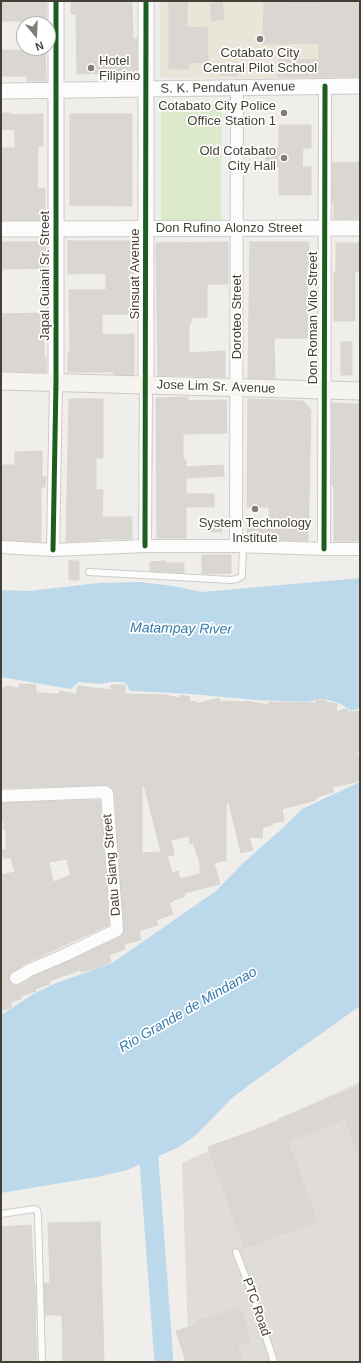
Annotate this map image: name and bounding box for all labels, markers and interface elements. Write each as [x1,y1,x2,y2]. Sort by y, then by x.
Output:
north arrow [16,16,56,56]
marker: Cotabato City Central Pilot School [255,34,265,44]
text: N [34,39,45,53]
place label: Cotabato City Central Pilot School [203,45,317,76]
place label: Hotel Filipino [99,53,140,84]
marker: Hotel Filipino [86,63,96,73]
street label: S. K. Pendatun Avenue [160,79,296,97]
place label: Cotabato City Police Office Station 1 [158,98,276,129]
marker: Cotabato City Police Office Station 1 [279,108,289,118]
place label: Old Cotabato City Hall [199,143,276,174]
marker: Old Cotabato City Hall [279,153,289,163]
street label: Japal Guiani Sr. Street [37,211,53,341]
street label: Don Rufino Alonzo Street [156,220,302,236]
street label: Sinsuat Avenue [127,229,143,319]
street label: Don Roman Vilo Street [305,252,321,384]
street label: Doroteo Street [229,275,245,359]
street label: Jose Lim Sr. Avenue [156,377,276,397]
marker: System Technology Institute [250,504,260,514]
place label: System Technology Institute [199,515,311,546]
water label: Matampay River [130,620,232,638]
street label: Datu Siang Street [100,813,124,917]
water label: Rio Grande de Mindanao [116,964,260,1056]
street label: PTC Road [239,1276,273,1338]

